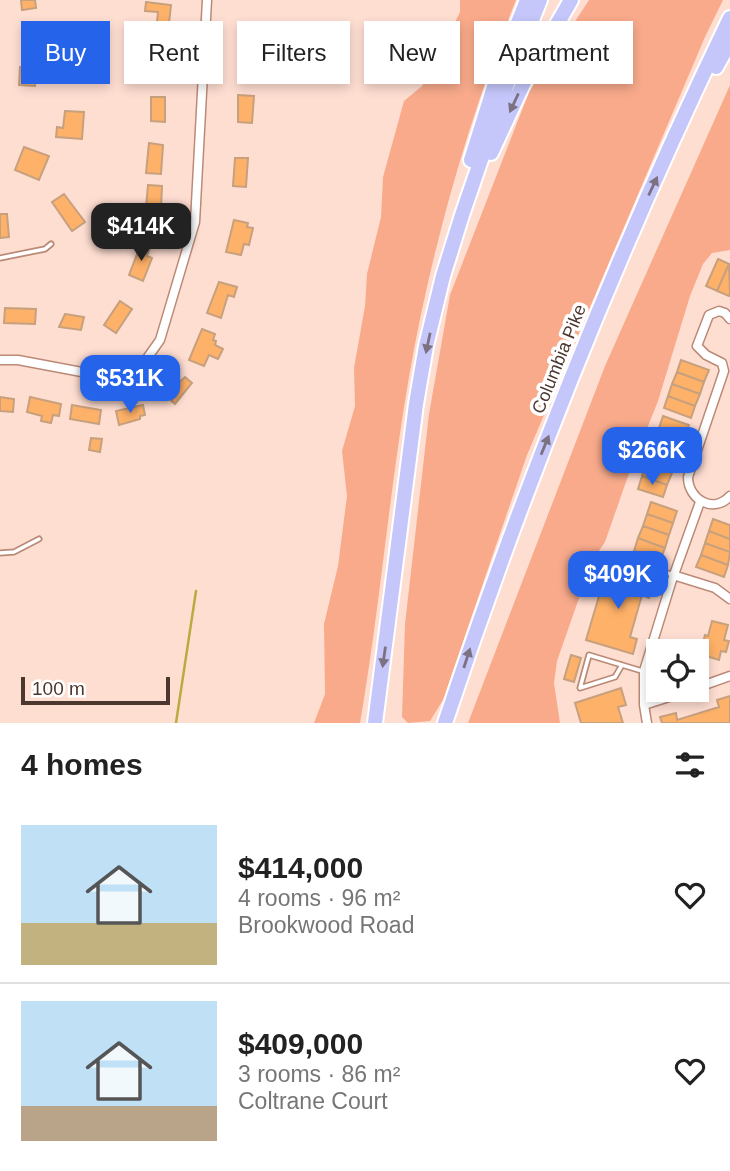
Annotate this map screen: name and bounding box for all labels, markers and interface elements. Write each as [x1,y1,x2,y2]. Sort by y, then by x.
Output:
chip: Buy [21,21,110,84]
chip: Rent [124,21,223,84]
chip: Filters [237,21,350,84]
chip: New [364,21,460,84]
chip: Apartment [474,21,633,84]
one-way arrow [509,93,520,113]
one-way arrow [648,176,659,197]
pin: $414K [92,204,190,263]
text: $414K [107,213,175,239]
street label: Columbia Pike [528,301,590,417]
one-way arrow [422,332,433,354]
pin: $531K [81,356,179,415]
text: $531K [96,365,164,391]
pin: $266K [603,428,701,487]
one-way arrow [539,434,550,455]
text: $266K [618,437,686,463]
pin: $409K [569,552,667,611]
text: $409K [584,561,652,587]
map controls [646,639,709,702]
button: locate [646,639,709,702]
one-way arrow [379,646,390,668]
one-way arrow [462,648,472,669]
scale bar [21,674,170,706]
text: 100 m [32,678,85,699]
icon: filters [671,746,709,784]
text: 4 homes [21,748,143,781]
text: $414,000 [238,851,363,884]
icon: home [77,853,161,937]
icon: heart [671,876,709,914]
text: 4 rooms · 96 m² [238,885,400,911]
text: Brookwood Road [238,912,414,938]
text: $409,000 [238,1027,363,1060]
icon: home [77,1029,161,1113]
icon: heart [671,1052,709,1090]
text: 3 rooms · 86 m² [238,1061,400,1087]
text: Coltrane Court [238,1088,388,1114]

